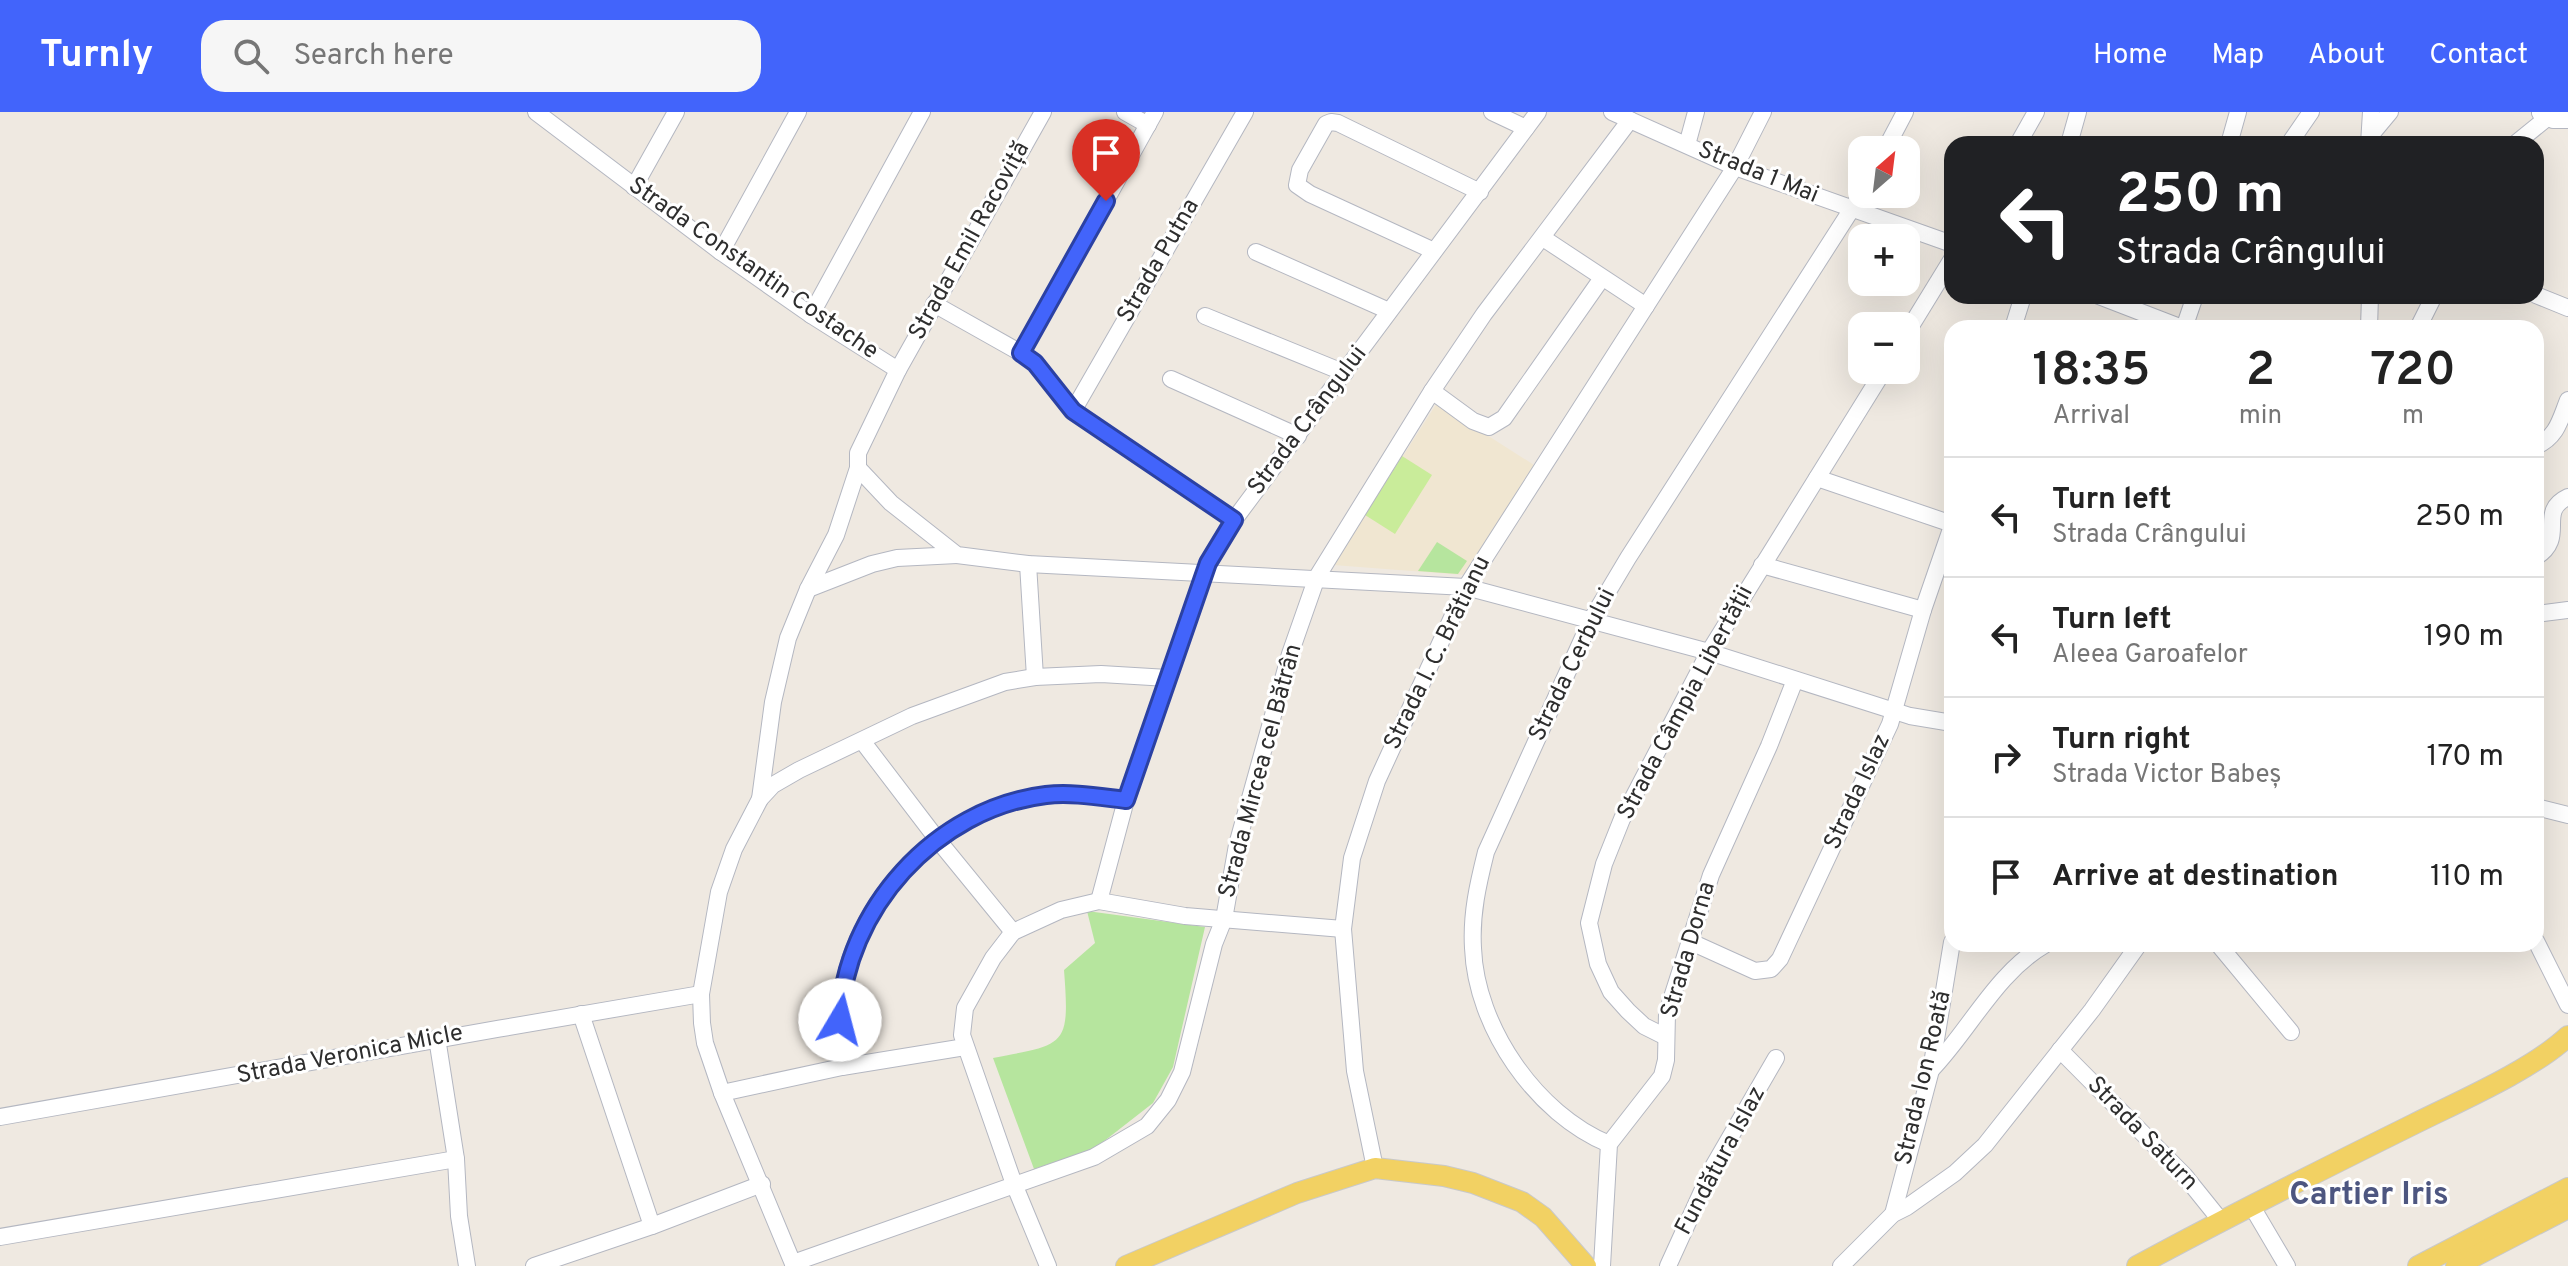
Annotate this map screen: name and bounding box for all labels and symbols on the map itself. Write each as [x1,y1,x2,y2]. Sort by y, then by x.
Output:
pin [1072,119,1140,201]
street label: Strada 1 Mai [1693,135,1823,211]
street label: Strada Emil Racoviță [903,136,1037,346]
north arrow [1848,136,1920,208]
street label: Strada Constantin Costache [622,171,884,367]
street label: Strada Putna [1111,194,1207,328]
street label: Strada Crângului [1242,340,1374,502]
street label: Strada I. C. Brătianu [1378,551,1498,755]
street label: Strada Câmpia Libertății [1611,581,1761,825]
street label: Strada Cerbului [1523,583,1623,747]
street label: Strada Mircea cel Bătrân [1213,641,1309,901]
street label: Strada Islaz [1818,729,1898,855]
street label: Strada Dorna [1655,878,1723,1022]
position arrow [798,978,882,1062]
street label: Strada Ion Roată [1889,988,1959,1168]
street label: Strada Veronica Micle [234,1018,466,1092]
street label: Strada Saturn [2080,1071,2204,1197]
street label: Fundătura Islaz [1669,1081,1773,1241]
district label: Cartier Iris [2289,1176,2449,1216]

